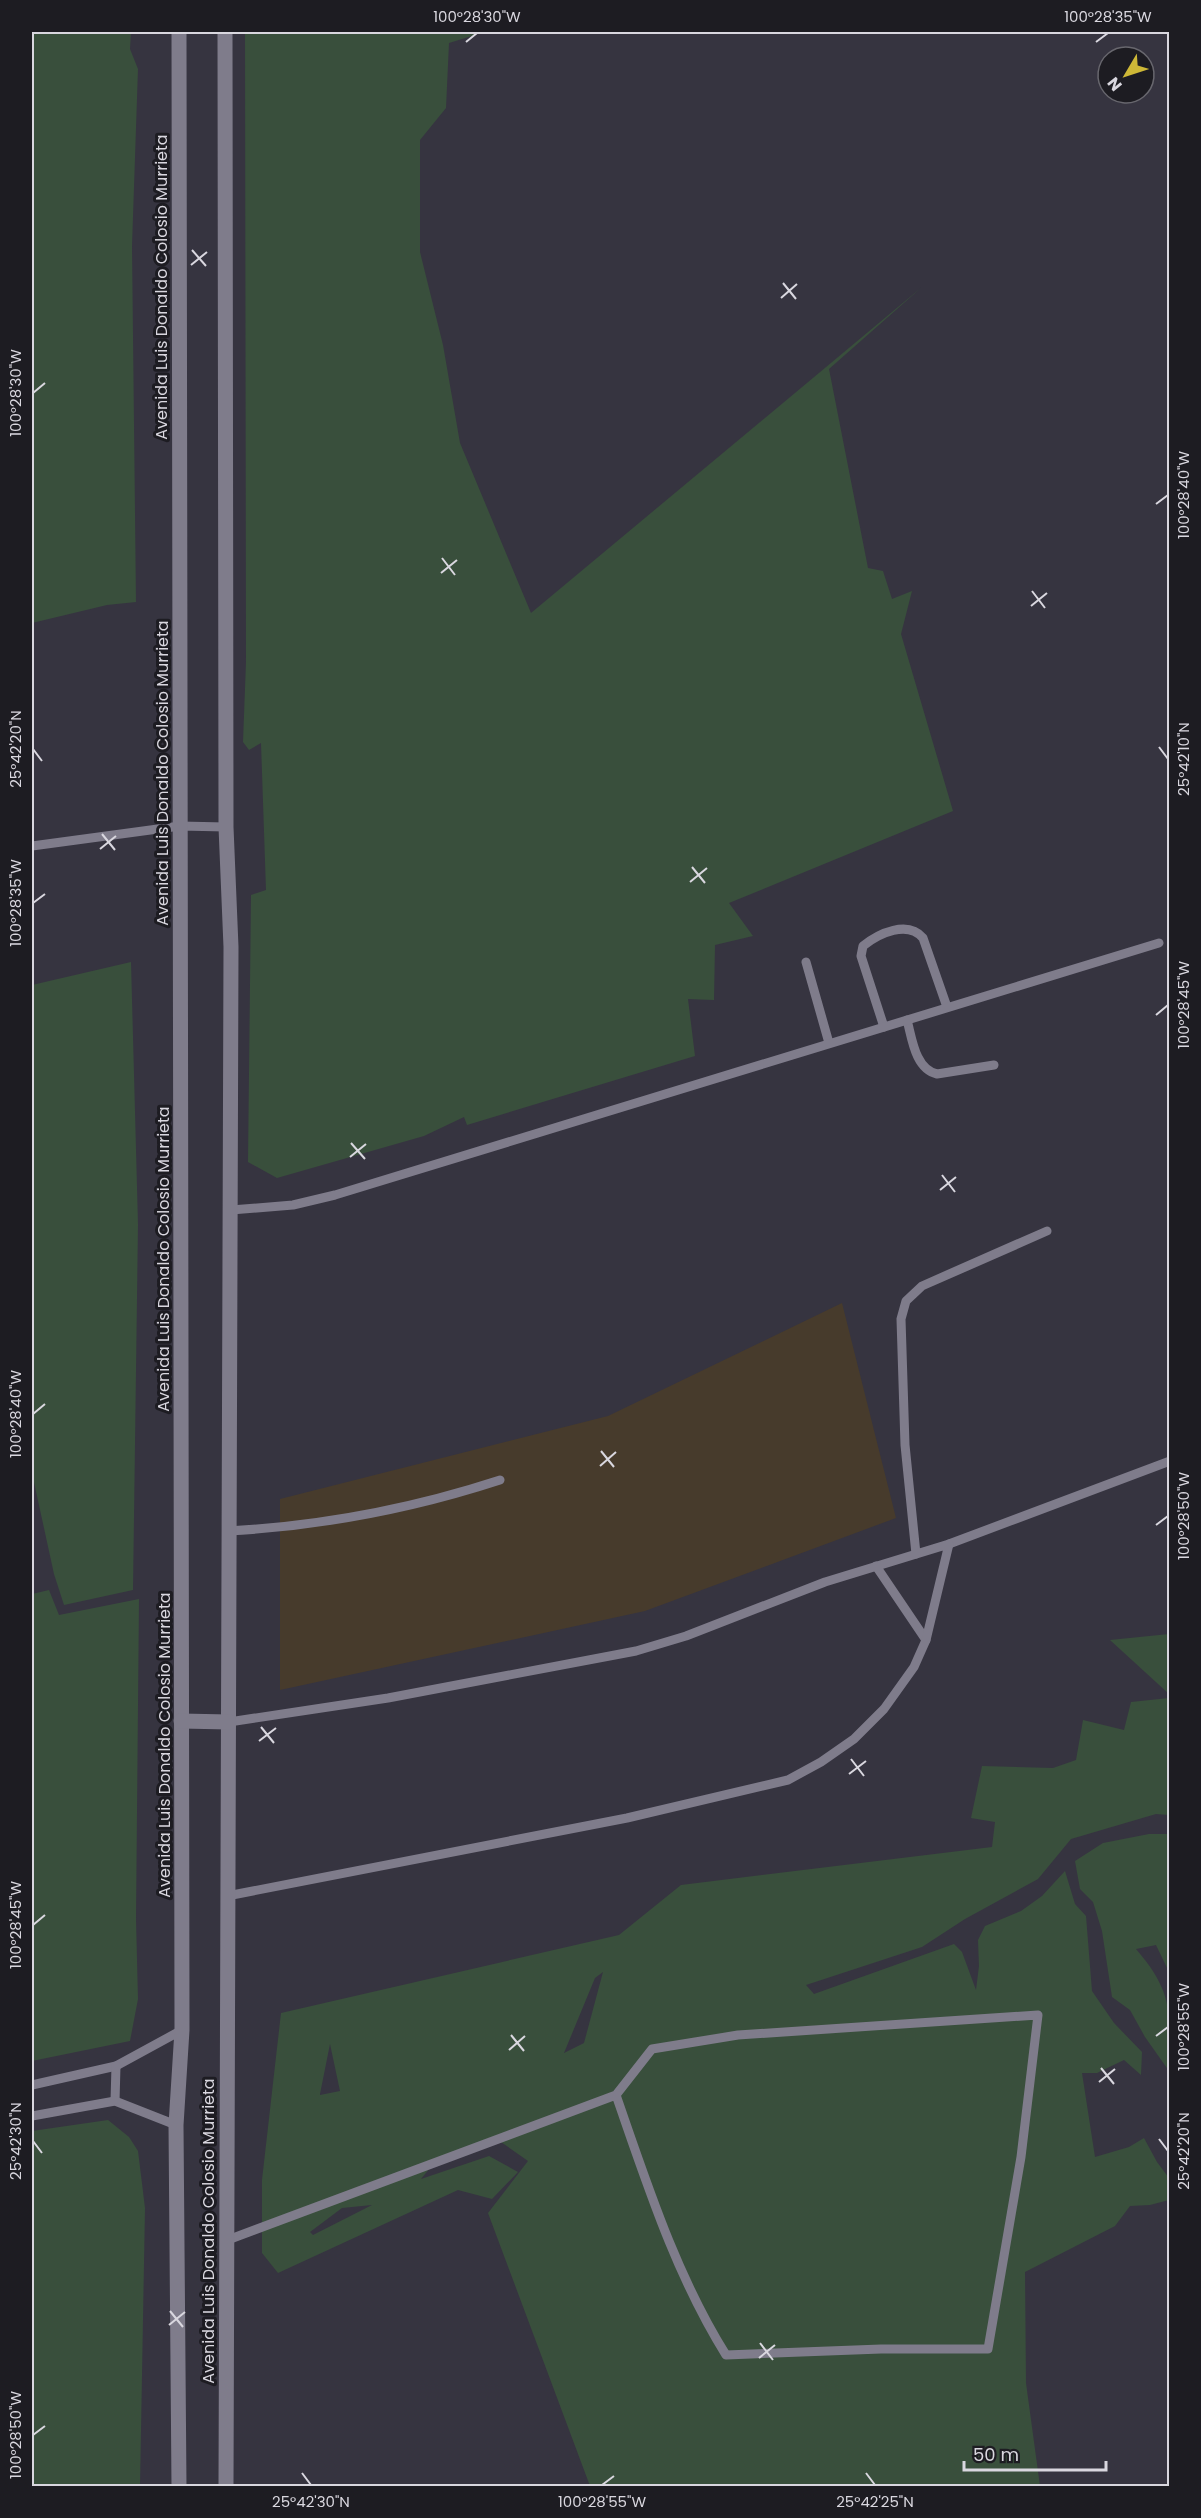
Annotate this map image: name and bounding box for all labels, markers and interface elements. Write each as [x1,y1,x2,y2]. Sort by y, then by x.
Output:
text: 100°28'30"W [433,6,521,27]
text: 100°28'35"W [1064,6,1152,27]
north arrow [1096,45,1156,105]
text: N [1102,72,1127,96]
street label: Avenida Luis Donaldo Colosio Murrieta [150,134,173,440]
text: 100°28'30"W [5,349,26,437]
text: 100°28'40"W [1173,451,1194,539]
street label: Avenida Luis Donaldo Colosio Murrieta [151,620,174,926]
text: 25°42'20"N [5,710,26,788]
text: 25°42'10"N [1173,722,1194,796]
text: 100°28'35"W [5,859,26,947]
text: 100°28'45"W [1173,961,1194,1049]
street label: Avenida Luis Donaldo Colosio Murrieta [152,1106,175,1412]
text: 100°28'40"W [5,1370,26,1458]
text: 100°28'50"W [1173,1472,1194,1560]
street label: Avenida Luis Donaldo Colosio Murrieta [153,1592,176,1898]
text: 100°28'45"W [5,1881,26,1969]
text: 100°28'55"W [1173,1983,1194,2071]
street label: Avenida Luis Donaldo Colosio Murrieta [197,2078,220,2384]
text: 25°42'30"N [5,2102,26,2180]
text: 25°42'20"N [1173,2112,1194,2190]
text: 100°28'50"W [5,2391,26,2479]
scale bar [964,2434,1106,2472]
text: 50 m [973,2442,1019,2467]
text: 25°42'30"N [272,2491,350,2512]
text: 100°28'55"W [558,2491,646,2512]
text: 25°42'25"N [836,2491,914,2512]

